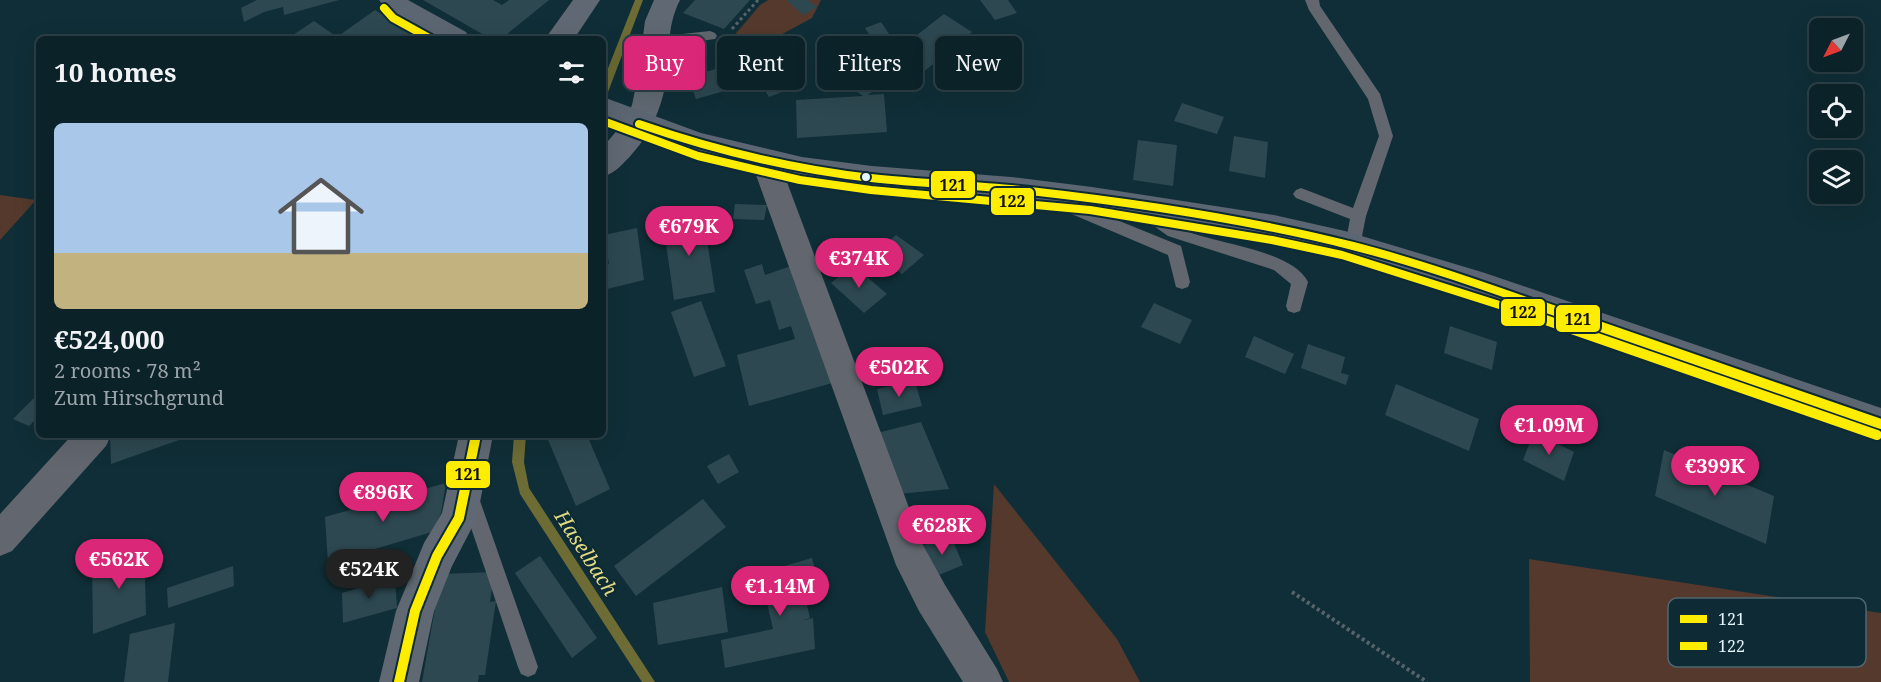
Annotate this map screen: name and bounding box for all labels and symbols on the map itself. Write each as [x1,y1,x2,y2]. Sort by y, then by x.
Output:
north arrow [1809,18,1863,72]
line badge: 121 [930,170,976,199]
unlabelled marker [860,171,872,183]
text: 121 [939,174,967,196]
line badge: 122 [990,187,1035,216]
text: 122 [998,190,1026,212]
pin: €679K [647,206,731,257]
pin: €374K [817,238,901,289]
line badge: 122 [1500,298,1546,327]
text: 122 [1509,301,1537,323]
line badge: 121 [1555,304,1601,333]
text: 121 [1564,308,1592,330]
pin: €502K [857,347,941,398]
pin: €1.09M [1500,405,1598,456]
pin: €399K [1673,446,1757,497]
line badge: 121 [445,460,491,489]
text: 121 [454,463,482,485]
pin: €896K [341,472,425,523]
water label: Haselbach [548,504,624,601]
pin: €628K [900,505,984,556]
pin: €562K [77,539,161,590]
pin: €524K [327,549,411,600]
pin: €1.14M [731,566,829,617]
legend [1668,598,1866,667]
text: 121 [1718,608,1745,630]
text: 122 [1718,635,1745,657]

